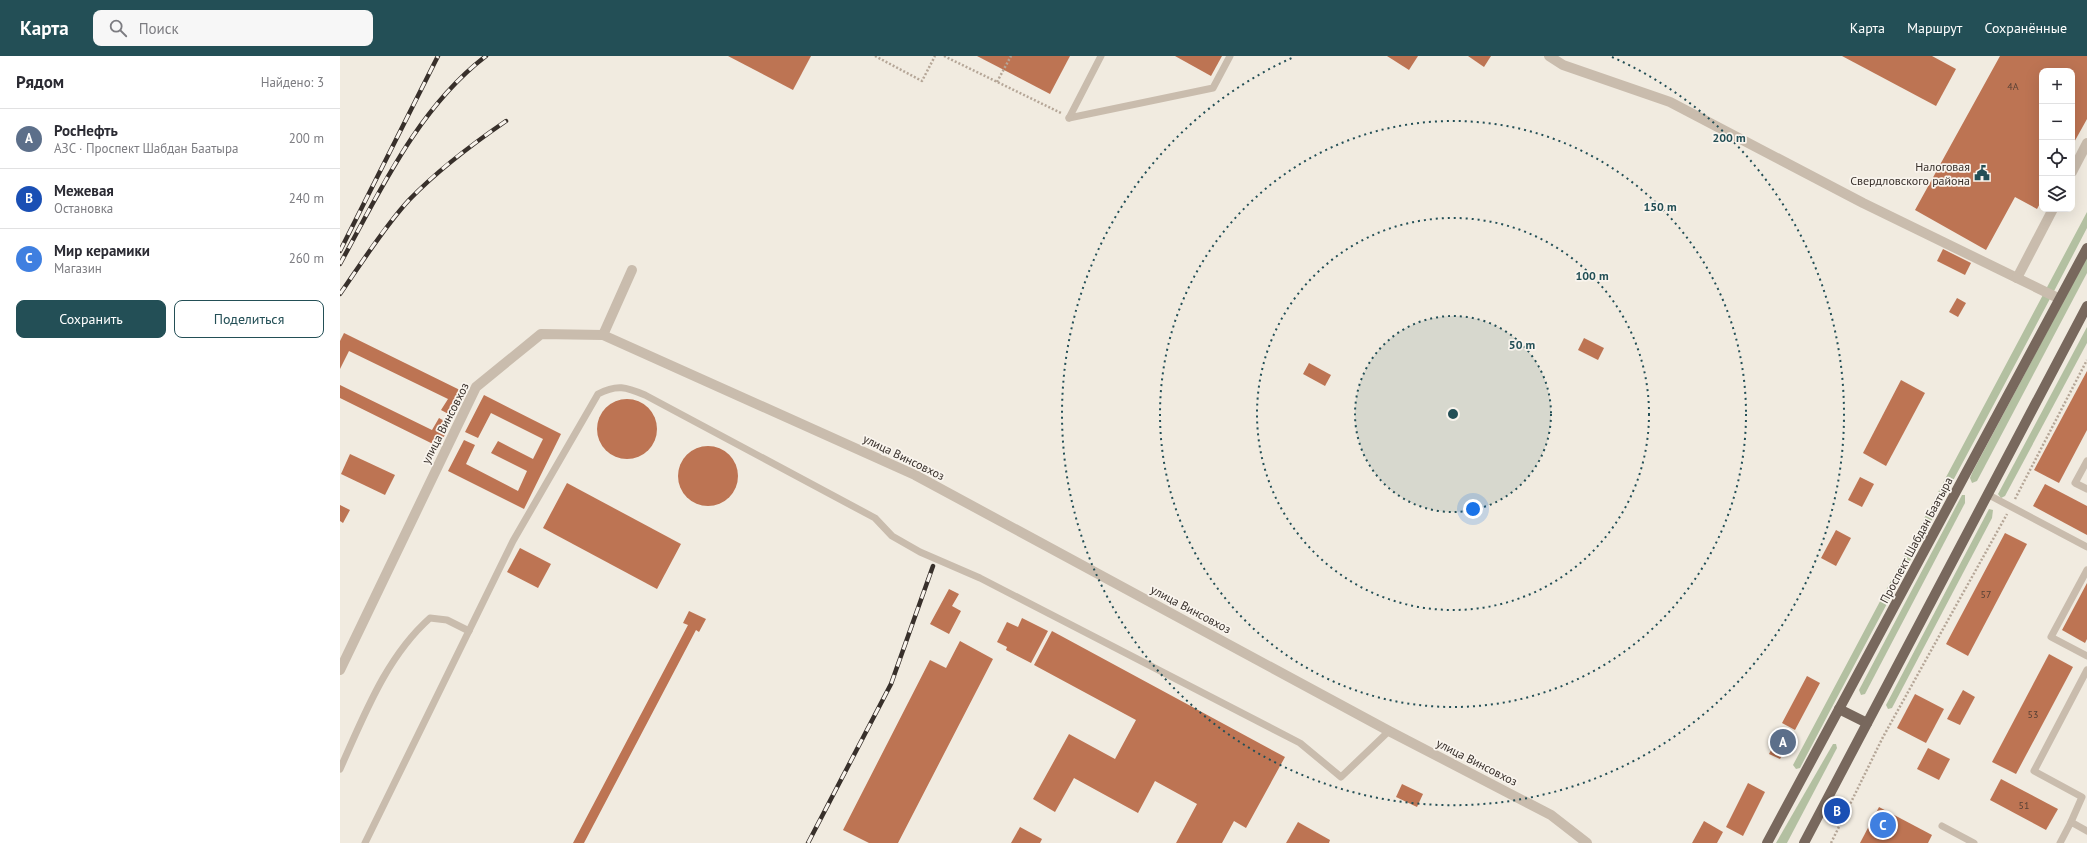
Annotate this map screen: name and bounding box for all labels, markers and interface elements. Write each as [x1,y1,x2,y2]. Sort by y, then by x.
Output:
search box [93,10,373,46]
text: Карта [20,16,69,40]
icon: search [107,17,129,39]
text: Поиск [139,19,179,38]
text: Карта [1850,19,1885,37]
text: Маршрут [1907,19,1962,37]
text: Сохранённые [1984,19,2067,37]
map controls [2039,68,2075,212]
button: + [2039,68,2075,104]
text: Рядом [16,71,64,93]
text: Найдено: 3 [261,74,324,91]
house number: 4А [2007,80,2019,93]
button: − [2039,104,2075,140]
text: РосНефть [54,121,118,140]
text: A [25,130,33,147]
text: 200 m [289,130,324,147]
text: 200 m [1712,130,1746,145]
text: АЗС · Проспект Шабдан Баатыра [54,140,238,157]
button: locate [2039,140,2075,176]
place label: Налоговая Свердловского района [1850,159,1970,188]
public building icon: Налоговая Свердловского района [1973,164,1991,182]
button: layers [2039,176,2075,212]
text: Межевая [54,181,114,200]
text: B [25,190,33,207]
text: 240 m [289,190,324,207]
text: 150 m [1643,199,1677,214]
text: Остановка [54,200,113,217]
text: Мир керамики [54,241,150,260]
text: C [25,250,33,267]
text: 260 m [289,250,324,267]
text: Магазин [54,260,102,277]
text: 100 m [1575,268,1609,283]
button: Сохранить [16,300,166,338]
button: Поделиться [174,300,324,338]
text: 50 m [1509,337,1535,352]
street label: улица Винсовхоз [418,380,472,466]
centre of rings [1446,407,1460,421]
street label: улица Винсовхоз [861,431,947,483]
street label: Проспект Шабдан Баатыра [1876,474,1956,606]
your location [1463,499,1483,519]
street label: улица Винсовхоз [1148,581,1234,637]
house number: 57 [1981,588,1991,601]
house number: 53 [2028,708,2038,721]
pin: A [1770,727,1796,757]
street label: улица Винсовхоз [1434,735,1520,789]
pin: B [1824,796,1850,826]
house number: 51 [2019,799,2029,812]
pin: C [1870,810,1896,840]

